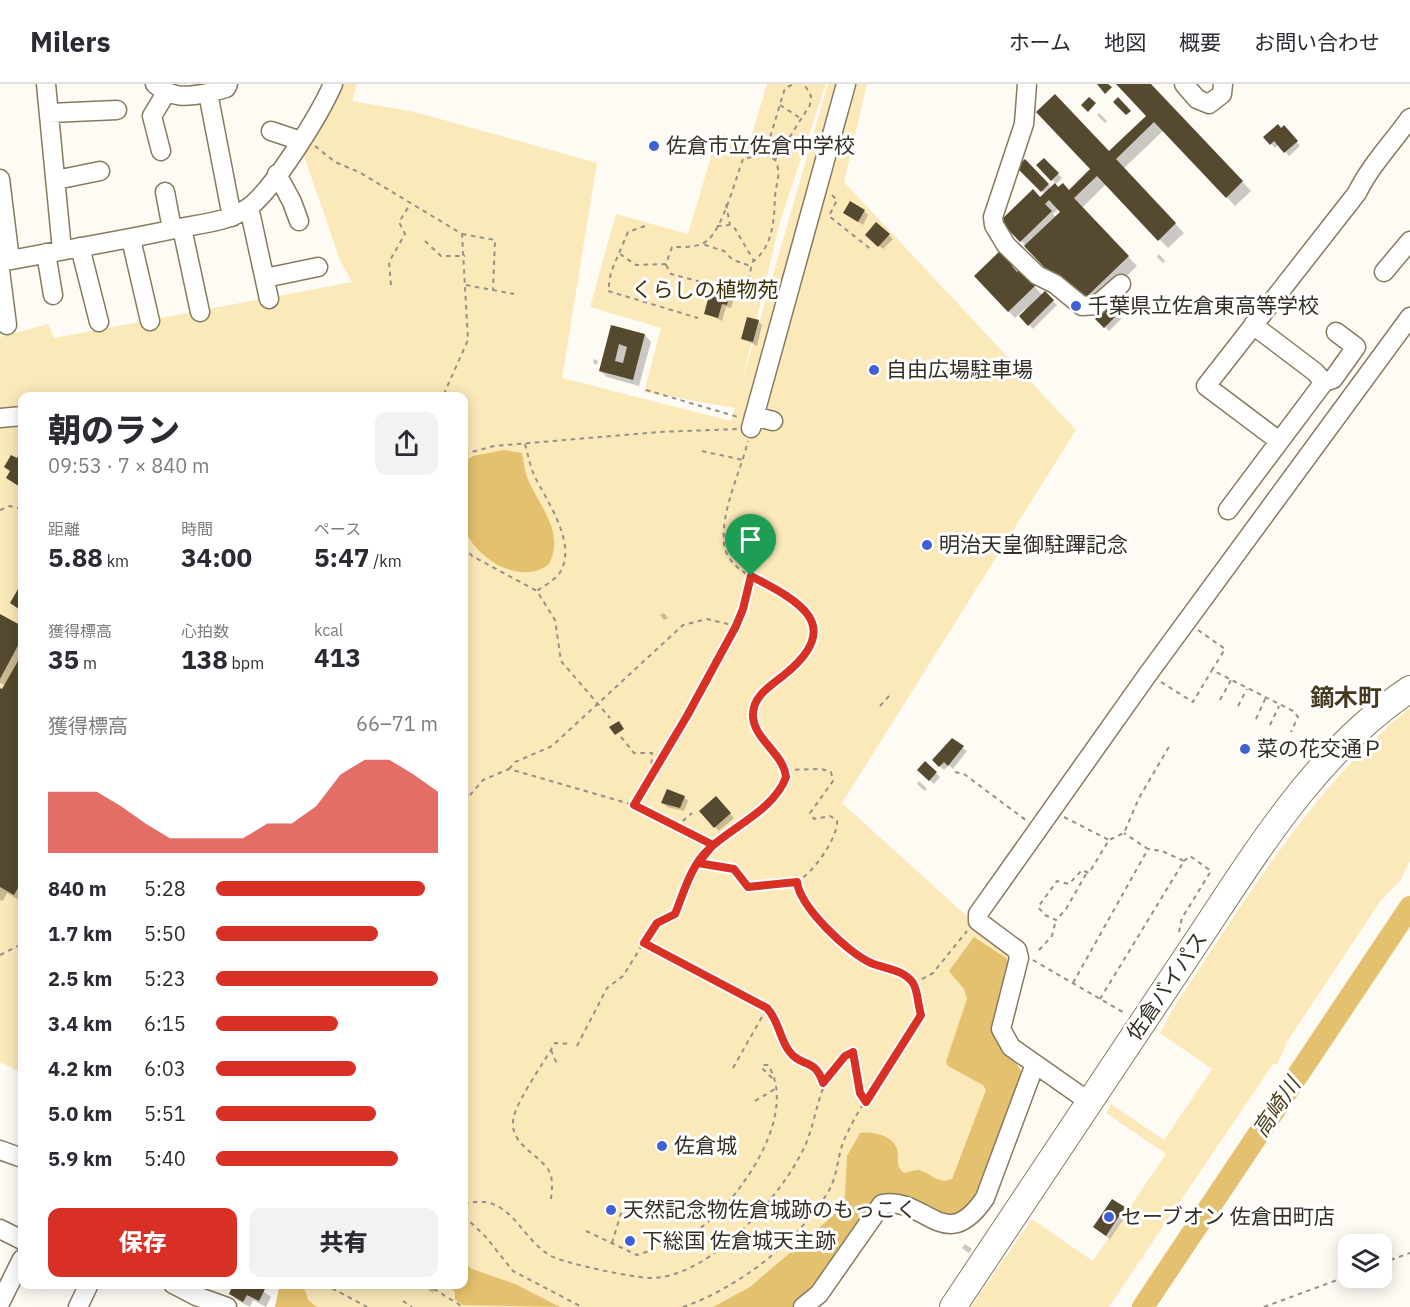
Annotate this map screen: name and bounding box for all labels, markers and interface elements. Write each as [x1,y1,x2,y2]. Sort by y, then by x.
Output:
text: Milers [30,23,111,60]
text: ホーム [1009,28,1071,56]
text: 地図 [1104,28,1146,56]
text: 概要 [1179,28,1221,56]
text: お問い合わせ [1254,28,1380,56]
place label: 佐倉市立佐倉中学校 [666,131,855,159]
marker: 佐倉市立佐倉中学校 [647,139,661,153]
park label: くらしの植物苑 [632,275,779,303]
place label: 千葉県立佐倉東高等学校 [1088,291,1319,319]
marker: 千葉県立佐倉東高等学校 [1069,299,1083,313]
place label: 自由広場駐車場 [886,355,1033,383]
marker: 自由広場駐車場 [867,363,881,377]
text: 朝のラン [48,408,180,451]
button: share [375,412,438,475]
text: 09:53 · 7 × 840 m [48,452,209,479]
pin [725,514,776,576]
text: 距離 [48,519,80,539]
text: 時間 [181,519,213,539]
text: ペース [314,519,361,539]
icon: arrive [734,523,767,556]
place label: 明治天皇御駐蹕記念 [939,530,1128,558]
marker: 明治天皇御駐蹕記念 [920,538,934,552]
text: 5.88 [48,540,103,574]
text: 34:00 [181,540,252,574]
text: 5:47 [314,540,369,574]
text: km [103,551,129,571]
text: /km [369,551,402,571]
text: kcal [314,620,343,640]
text: 獲得標高 [48,621,112,641]
text: 心拍数 [181,621,229,641]
text: 413 [314,640,361,674]
text: 35 [48,642,79,676]
text: 138 [181,642,228,676]
text: m [79,653,97,673]
text: bpm [228,653,264,673]
district label: 鏑木町 [1310,681,1382,713]
text: 66–71 m [356,710,438,737]
text: 獲得標高 [48,712,128,739]
place label: 菜の花交通Ｐ [1257,734,1383,762]
marker: 菜の花交通Ｐ [1238,742,1252,756]
text: 840 m [48,875,107,902]
text: 5:28 [144,875,186,902]
text: 1.7 km [48,920,112,947]
text: 5:50 [144,920,186,947]
street label: 佐倉バイパス [1119,926,1213,1045]
text: 2.5 km [48,965,112,992]
text: 5:23 [144,965,186,992]
text: 3.4 km [48,1010,112,1037]
text: 6:15 [144,1010,186,1037]
text: 4.2 km [48,1055,112,1082]
text: 6:03 [144,1055,186,1082]
water label: 高崎川 [1245,1070,1307,1142]
text: 5.0 km [48,1100,112,1127]
text: 5:51 [144,1100,186,1127]
place label: 佐倉城 [674,1131,737,1159]
marker: 佐倉城 [655,1139,669,1153]
text: 5.9 km [48,1145,112,1172]
text: 5:40 [144,1145,186,1172]
place label: 天然記念物佐倉城跡のもっこく [623,1195,917,1223]
place label: セーブオン 佐倉田町店 [1121,1202,1335,1230]
marker: 天然記念物佐倉城跡のもっこく [604,1203,618,1217]
button: 保存 [48,1208,237,1277]
button: 共有 [249,1208,438,1277]
marker: セーブオン 佐倉田町店 [1102,1210,1116,1224]
place label: 下総国 佐倉城天主跡 [642,1226,836,1254]
marker: 下総国 佐倉城天主跡 [623,1234,637,1248]
map controls [1338,1234,1392,1288]
button: layers [1338,1234,1392,1288]

